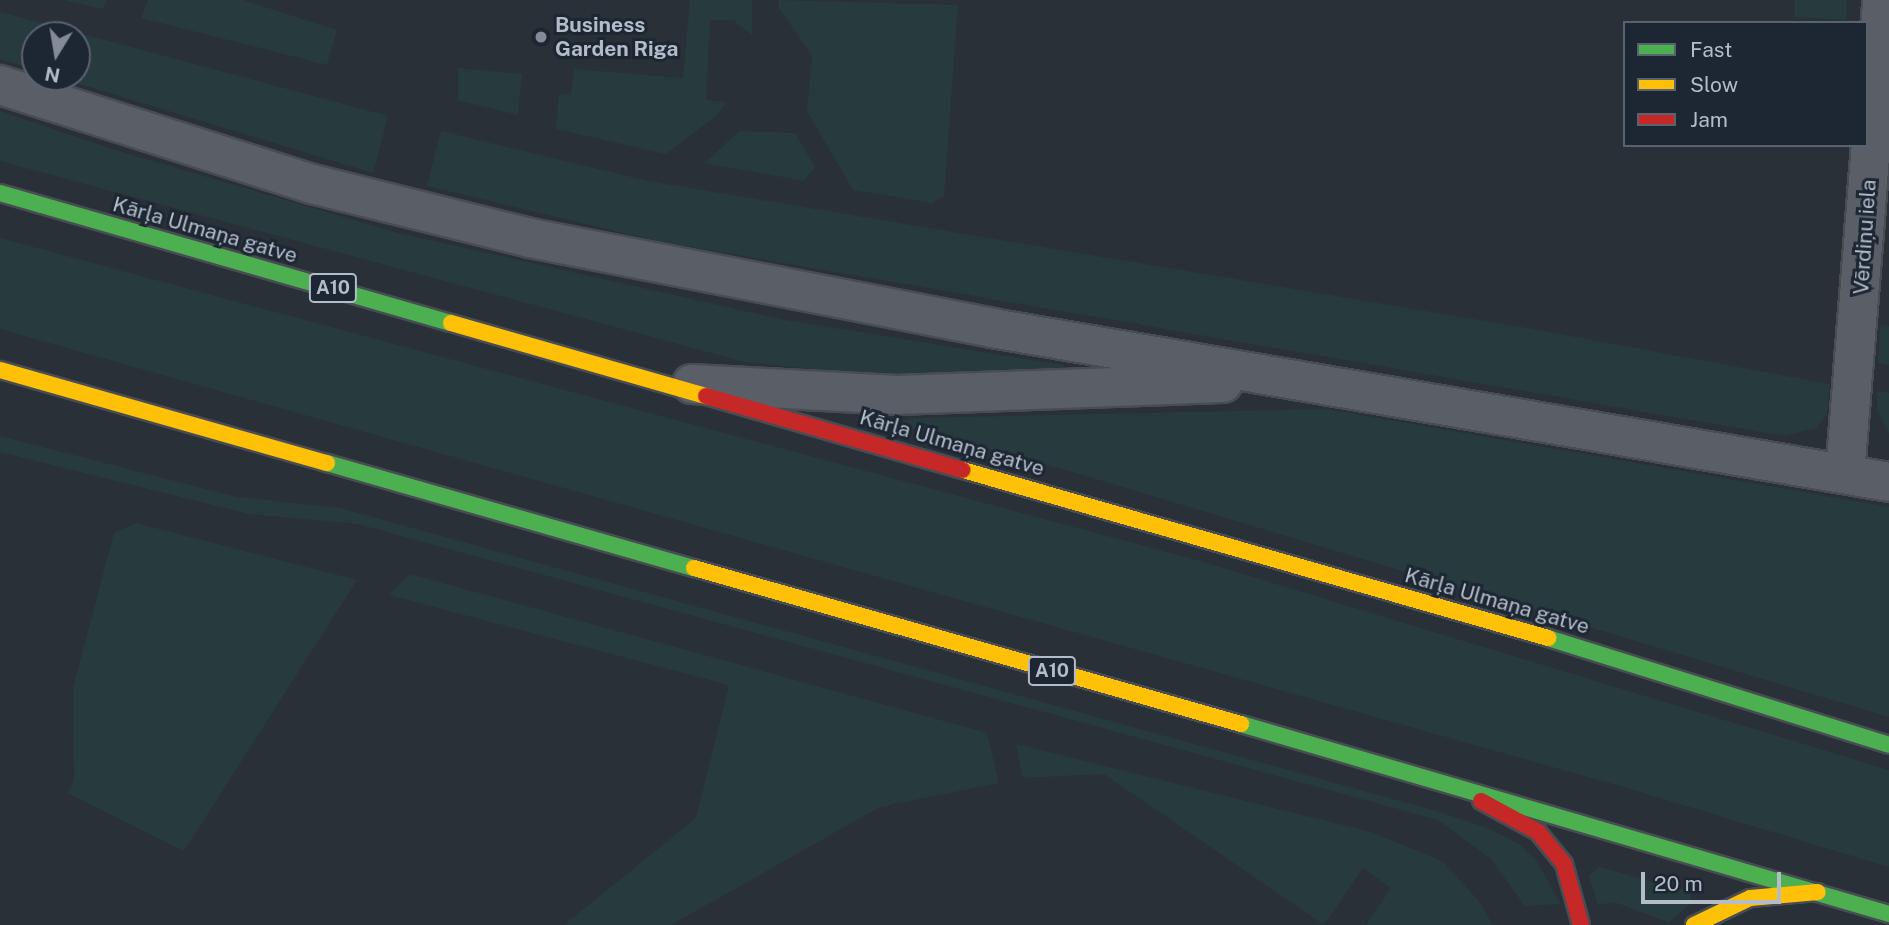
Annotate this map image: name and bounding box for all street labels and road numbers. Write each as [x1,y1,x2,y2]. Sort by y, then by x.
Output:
street label: Vērdiņu iela [1848,179,1882,295]
street label: Kārļa Ulmaņa gatve [110,192,300,268]
road number: A10 [308,272,358,304]
street label: Kārļa Ulmaņa gatve [857,405,1047,481]
street label: Kārļa Ulmaņa gatve [1402,563,1592,639]
road number: A10 [1028,656,1076,686]

